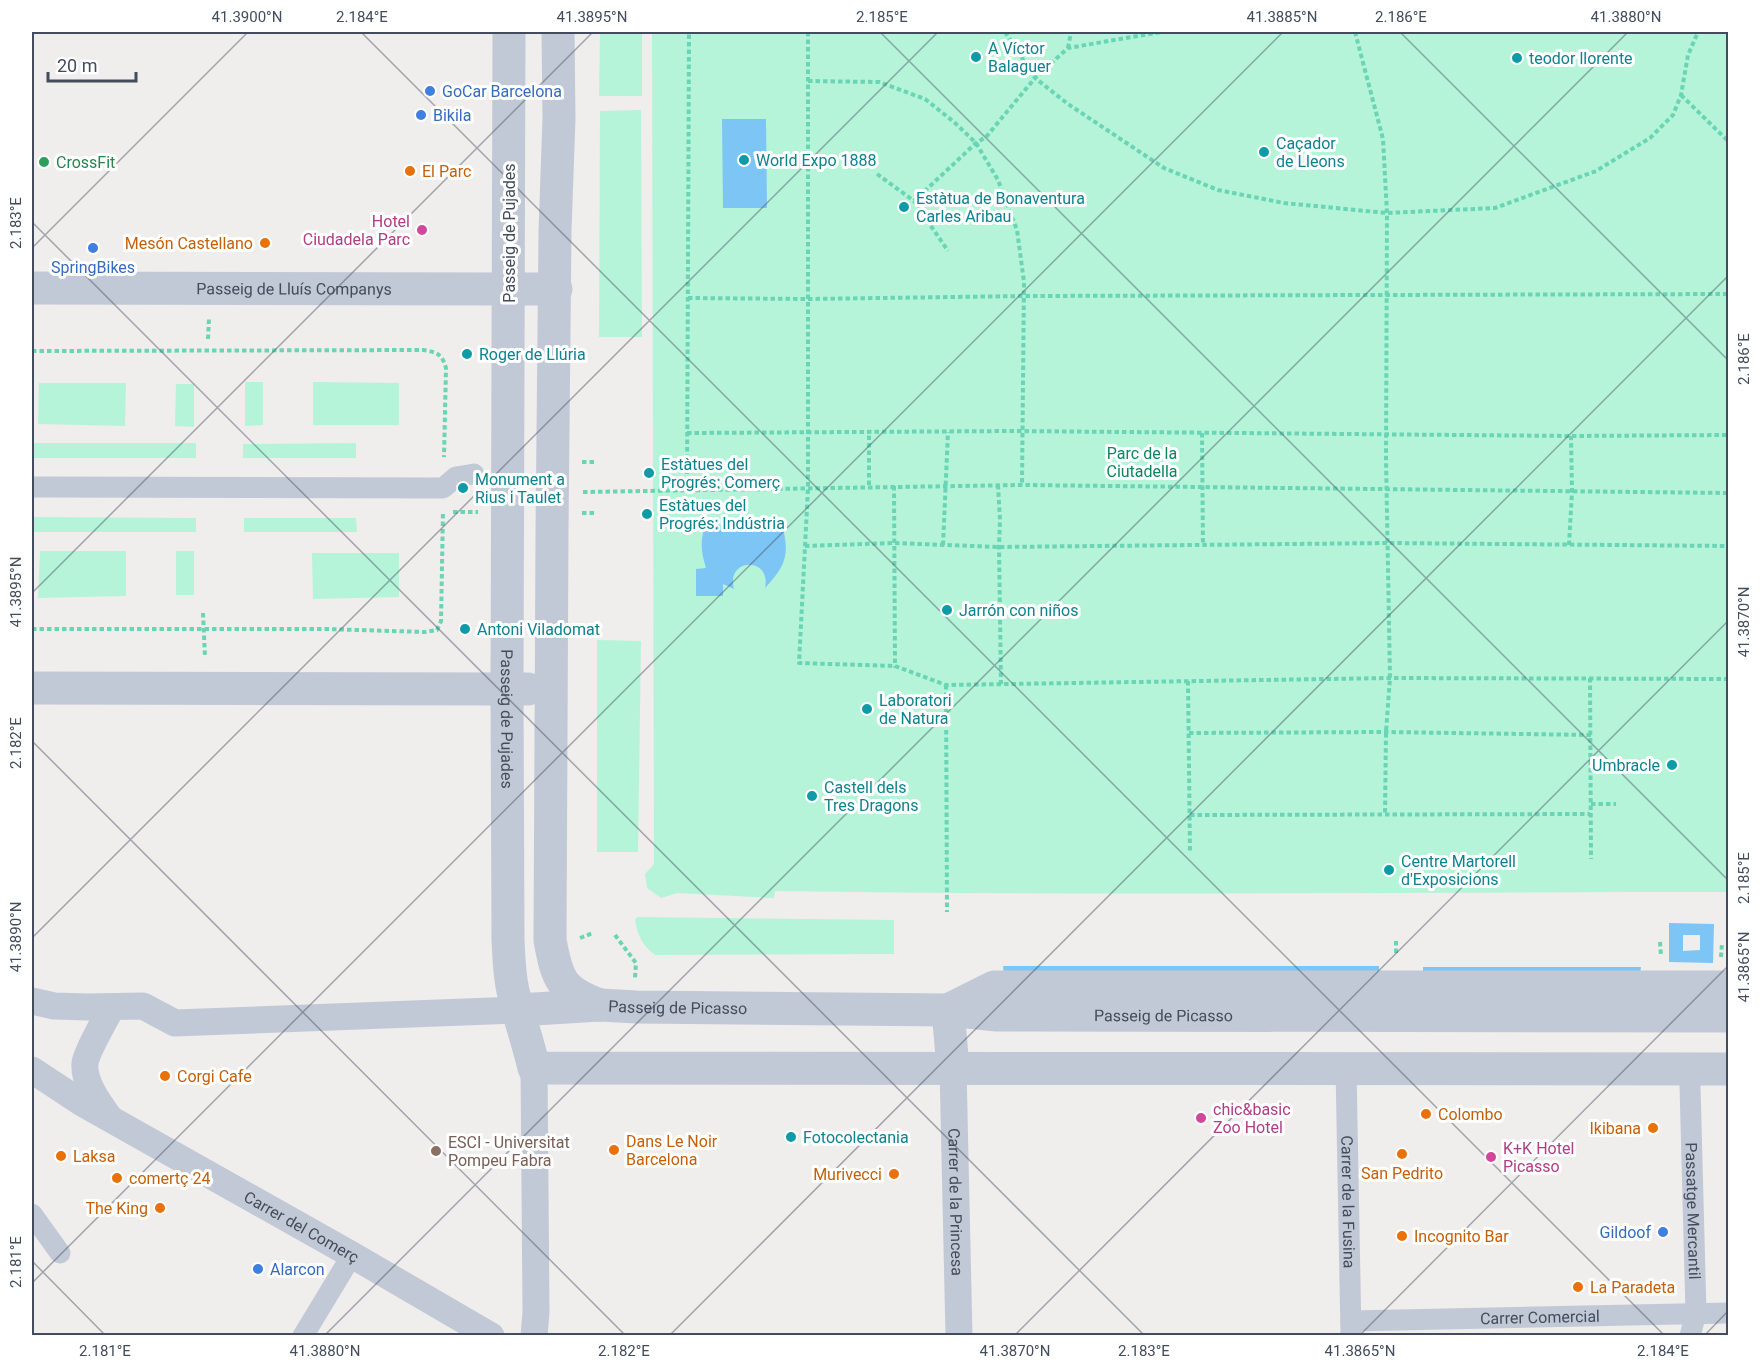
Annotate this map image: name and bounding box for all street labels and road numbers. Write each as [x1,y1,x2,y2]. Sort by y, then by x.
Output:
street label: Passeig de Pujades [500,163,519,303]
street label: Passeig de Lluís Companys [196,279,392,299]
street label: Passeig de Pujades [497,649,516,789]
street label: Passeig de Picasso [608,996,747,1018]
street label: Passeig de Picasso [1094,1006,1233,1025]
street label: Carrer de la Princesa [944,1128,967,1276]
street label: Carrer de la Fusina [1337,1135,1359,1269]
street label: Passatge Mercantil [1682,1142,1704,1280]
street label: Carrer del Comerç [241,1187,362,1267]
street label: Carrer Comercial [1480,1307,1600,1328]

